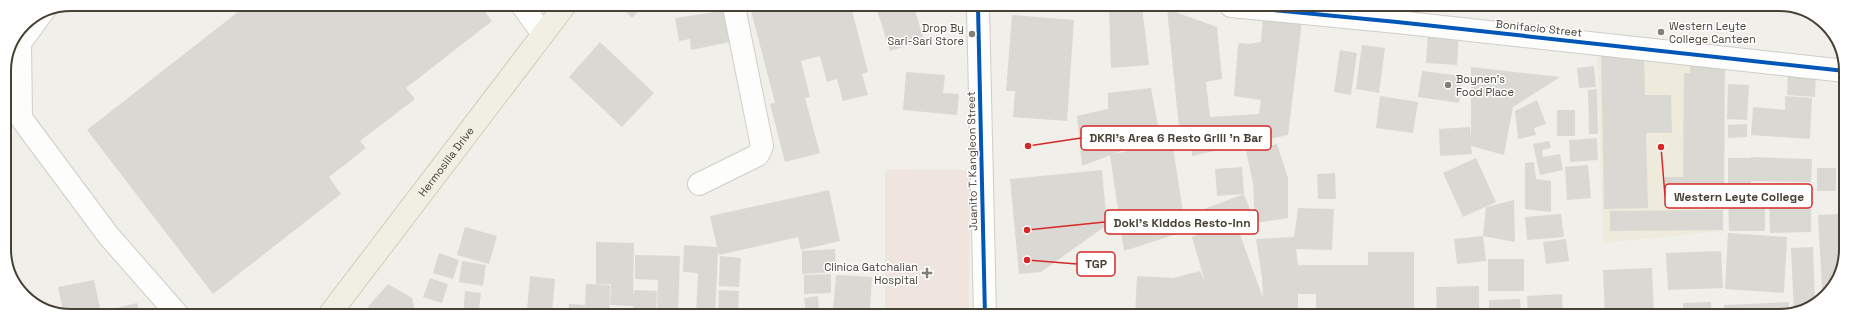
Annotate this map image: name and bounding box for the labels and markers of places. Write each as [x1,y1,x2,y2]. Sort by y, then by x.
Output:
place label: Western Leyte College Canteen [1669,19,1756,46]
place label: Drop By Sari-Sari Store [887,21,964,48]
marker: Western Leyte College Canteen [1656,27,1666,37]
marker: Drop By Sari-Sari Store [967,29,977,39]
place label: Boynen's Food Place [1456,72,1514,99]
marker: Boynen's Food Place [1443,80,1453,90]
callout: DKRI's Area 6 Resto Grill 'n Bar [1081,126,1271,150]
callout: Western Leyte College [1665,184,1812,208]
callout: Doki's Kiddos Resto-Inn [1105,210,1258,234]
callout: TGP [1077,252,1115,276]
place label: Clinica Gatchalian Hospital [824,260,918,287]
marker: Clinica Gatchalian Hospital [921,267,933,279]

